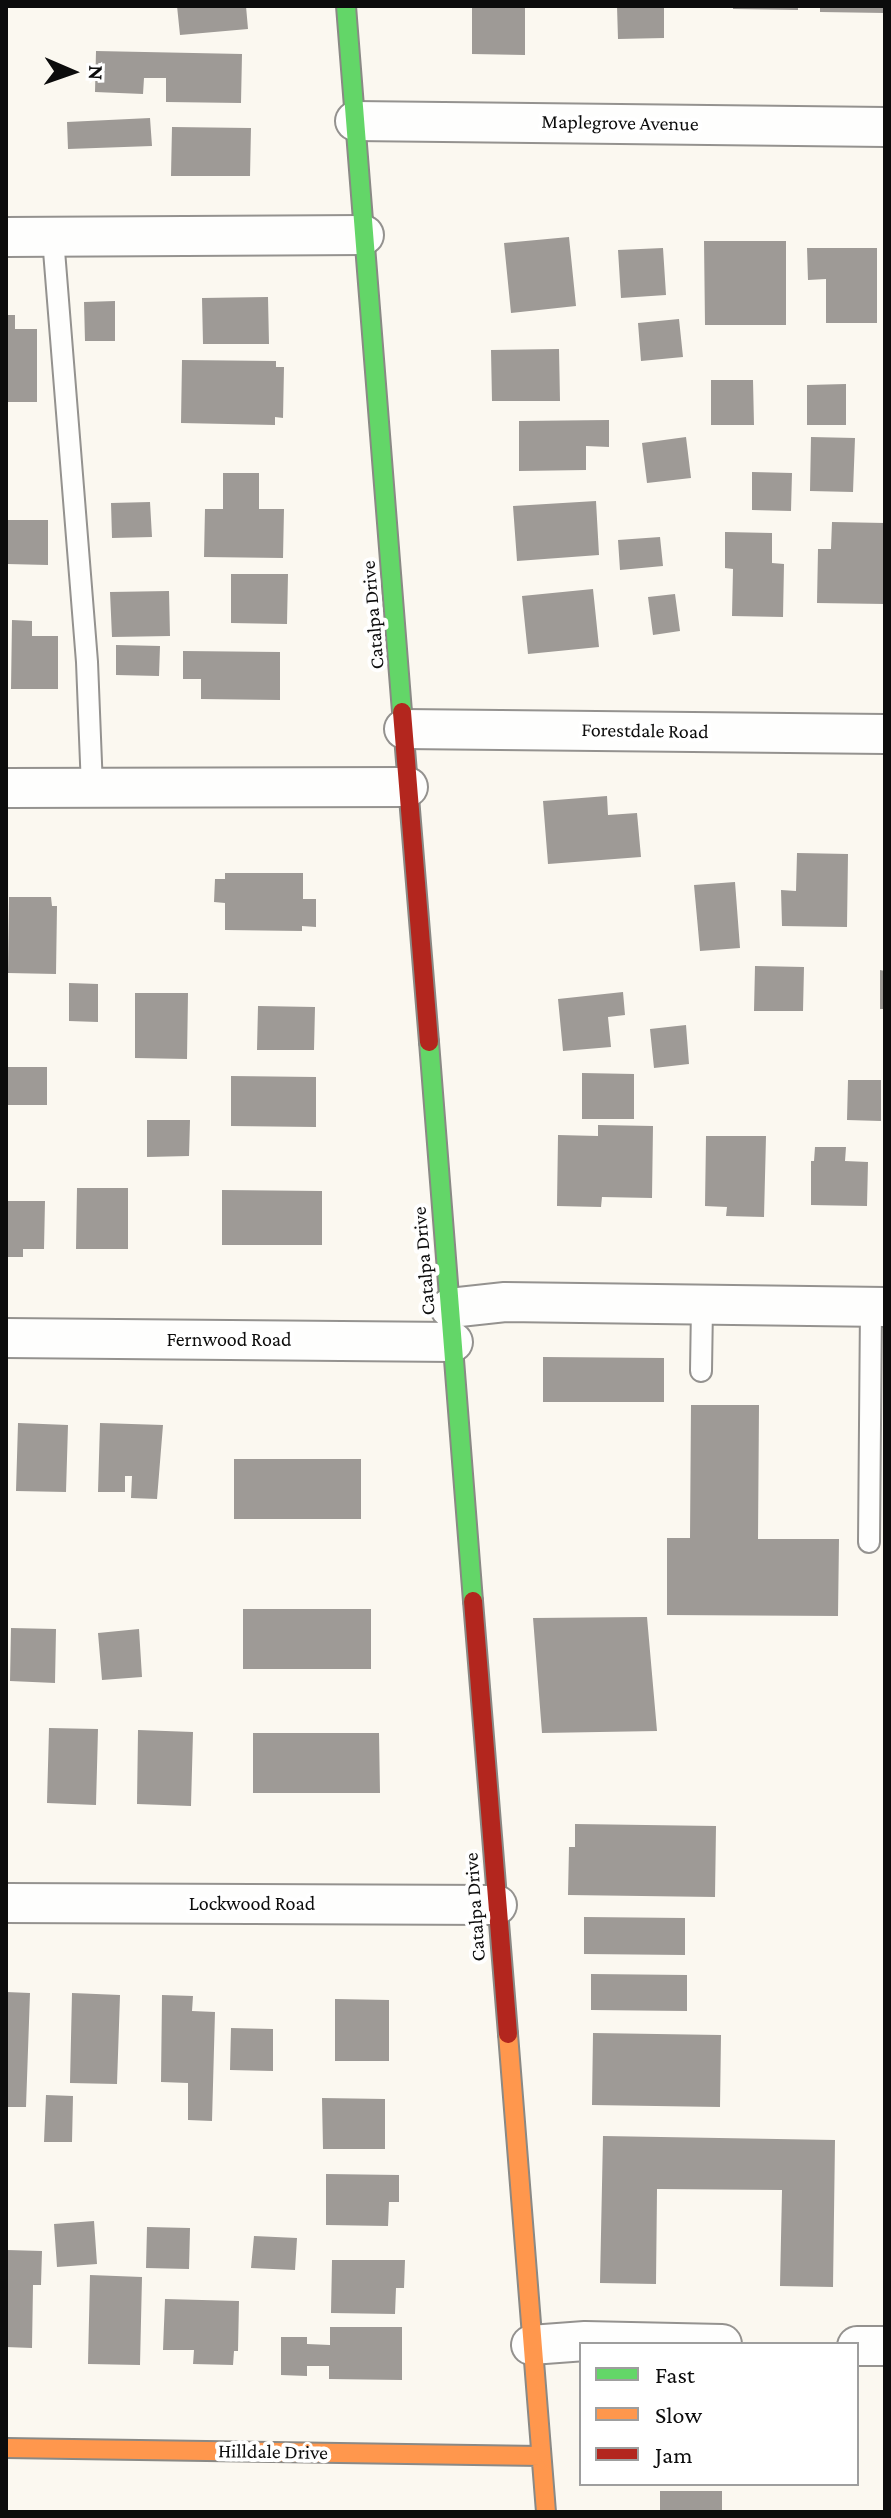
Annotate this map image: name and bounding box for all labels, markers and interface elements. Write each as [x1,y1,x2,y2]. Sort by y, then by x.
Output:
north arrow [32,32,112,112]
text: N [84,65,109,81]
street label: Maplegrove Avenue [541,110,699,136]
street label: Catalpa Drive [356,560,390,670]
street label: Forestdale Road [581,718,709,744]
street label: Catalpa Drive [407,1206,441,1316]
street label: Fernwood Road [166,1328,292,1352]
street label: Catalpa Drive [459,1852,491,1962]
street label: Lockwood Road [189,1892,315,1916]
legend [579,2342,859,2486]
text: Fast [655,2361,695,2388]
text: Slow [655,2401,702,2428]
street label: Hilldale Drive [218,2439,328,2465]
text: Jam [655,2441,693,2468]

